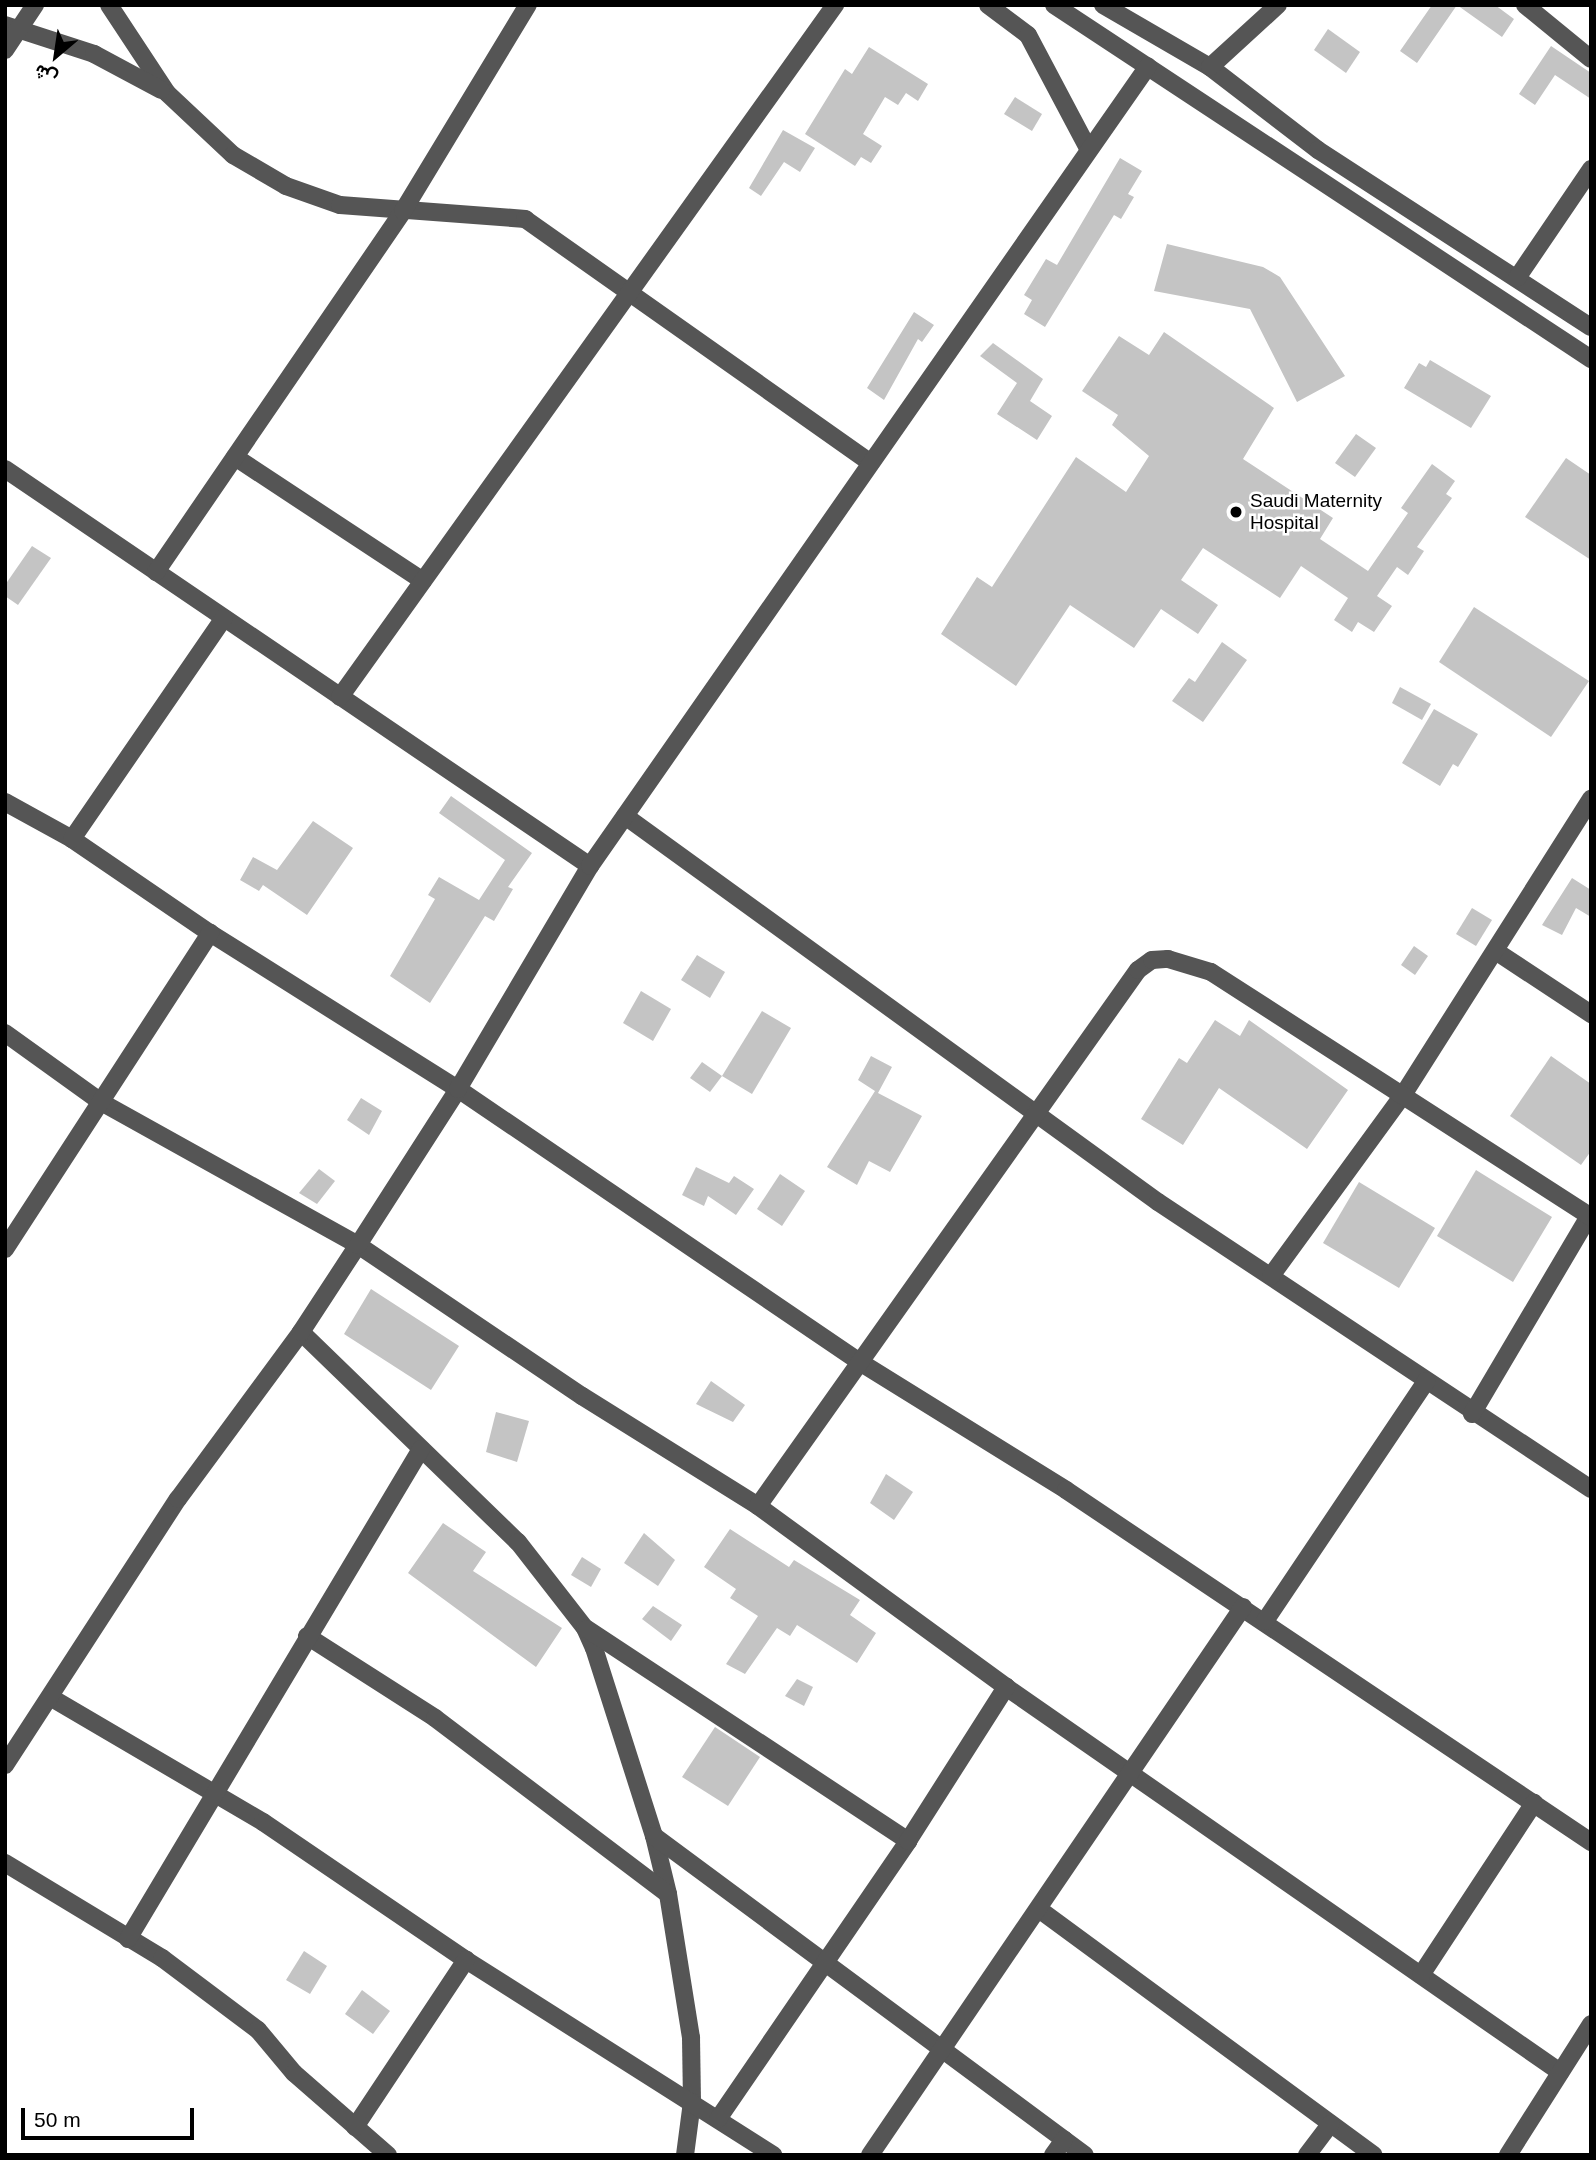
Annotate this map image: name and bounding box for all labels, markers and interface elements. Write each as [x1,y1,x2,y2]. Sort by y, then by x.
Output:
north arrow [21,21,91,91]
text: ش [30,60,61,90]
place label: Saudi Maternity Hospital [1250,490,1382,534]
marker: Saudi Maternity Hospital [1228,504,1244,520]
scale bar [24,2094,198,2138]
text: 50 m [34,2108,81,2131]

